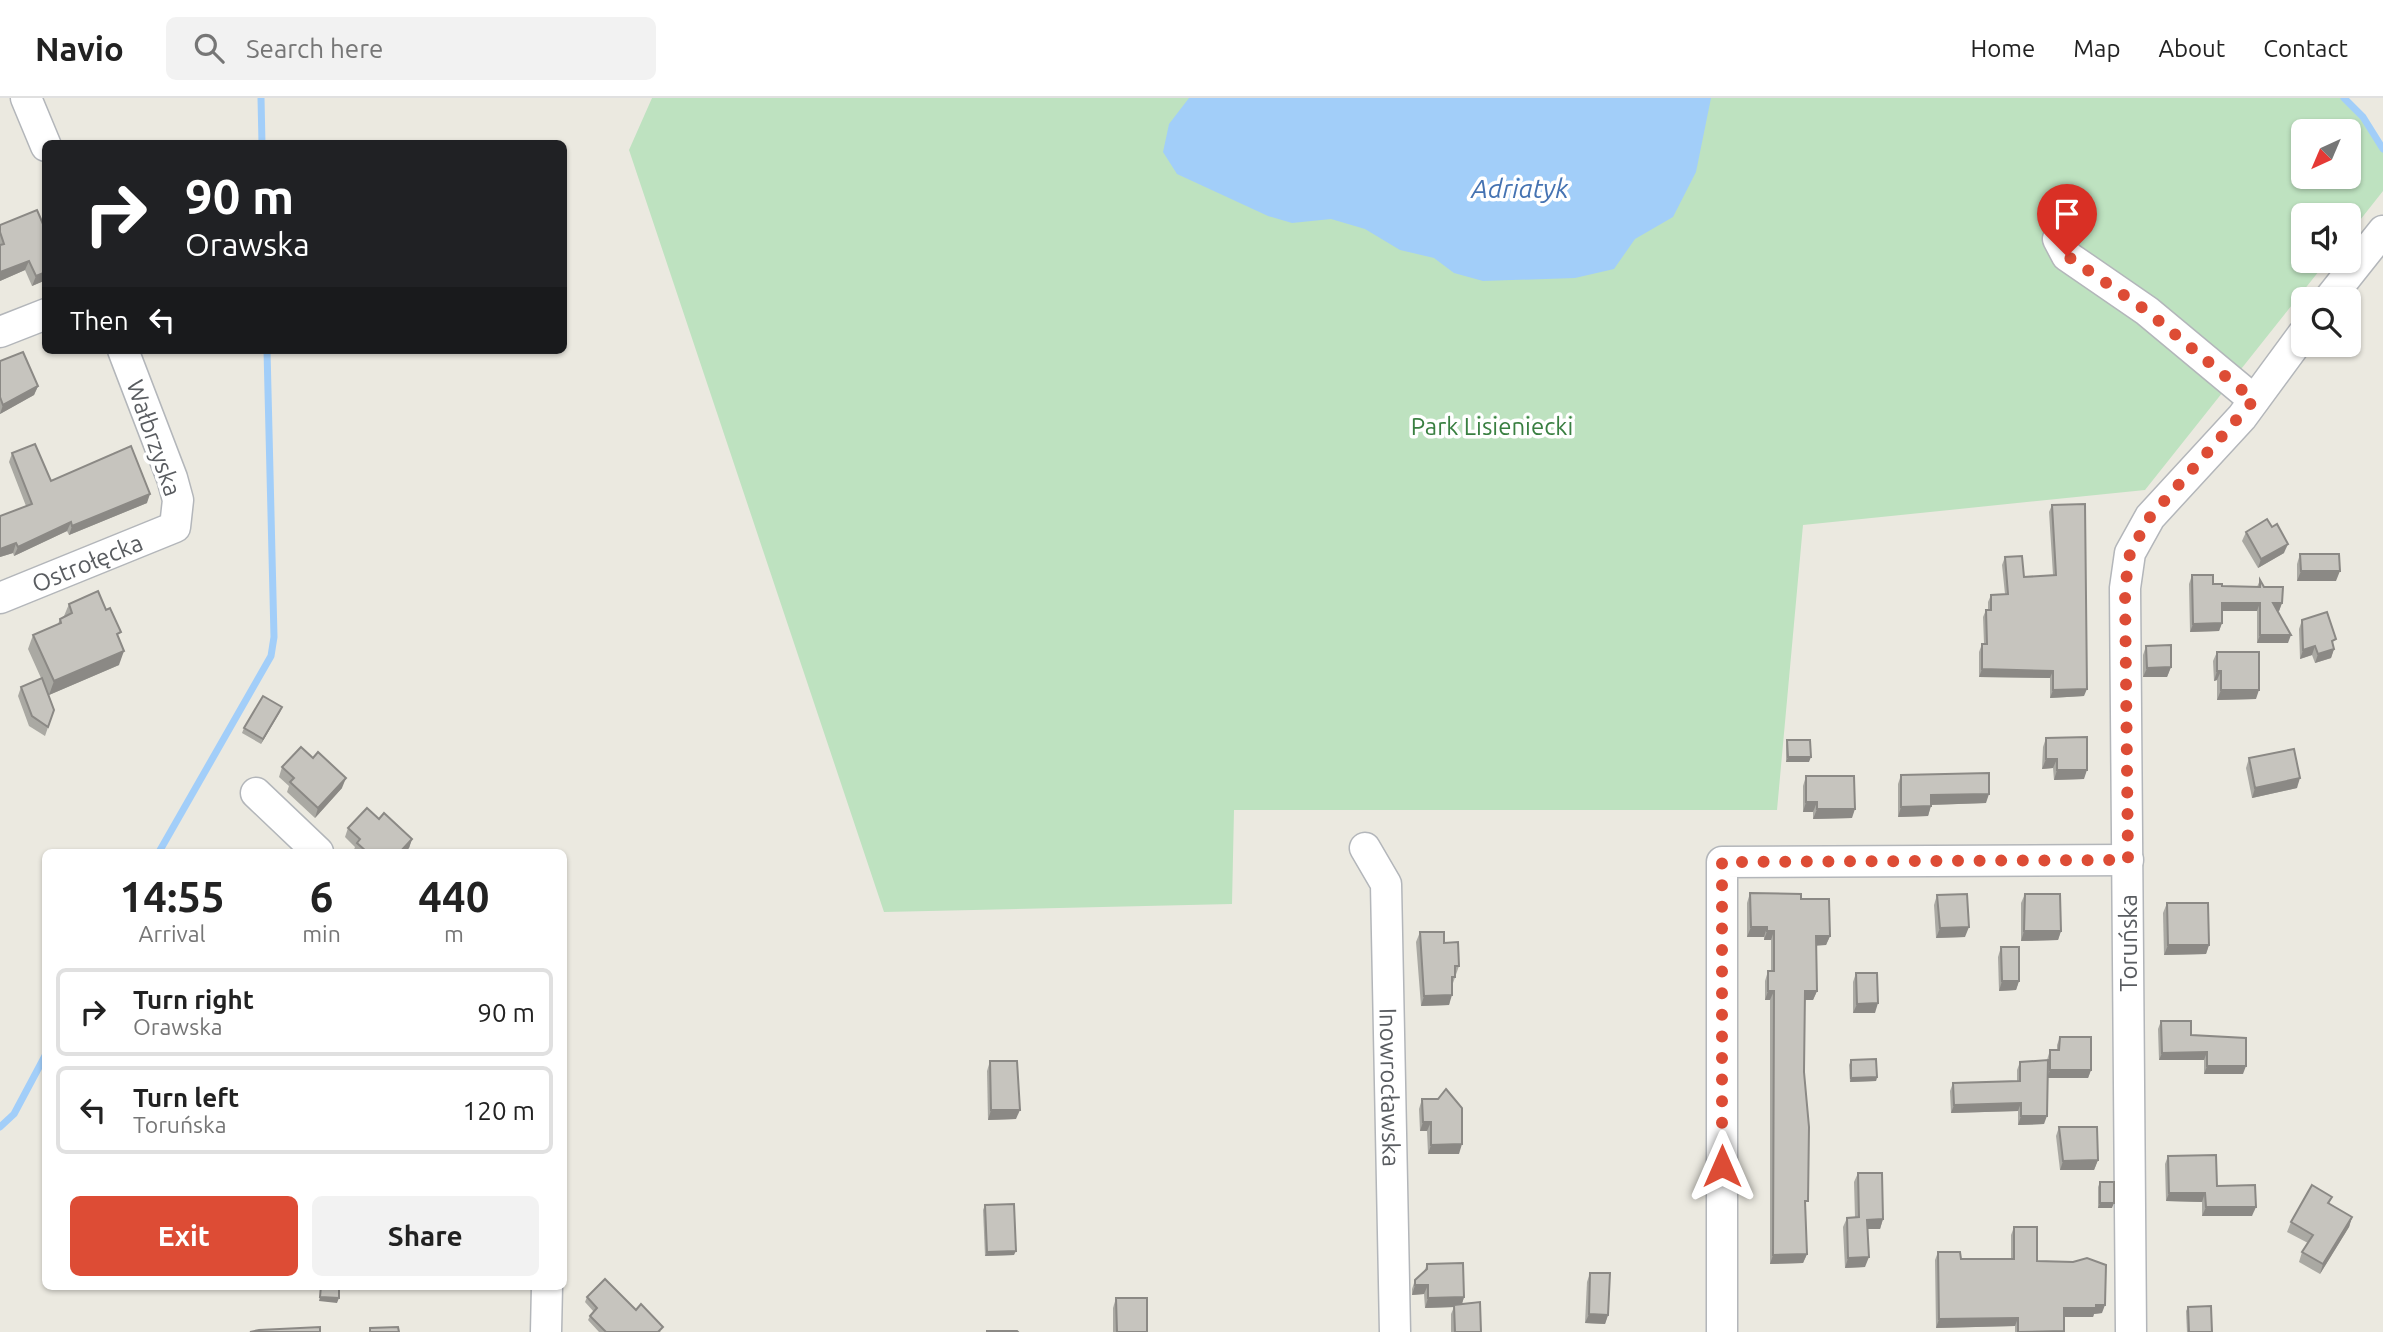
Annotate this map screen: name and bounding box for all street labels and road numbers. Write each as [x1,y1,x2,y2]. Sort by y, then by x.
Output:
street label: Wałbrzyska [122,376,186,500]
street label: Ostrołęcka [28,528,146,597]
street label: Toruńska [2115,894,2142,992]
street label: Inowrocławska [1375,1007,1405,1167]

